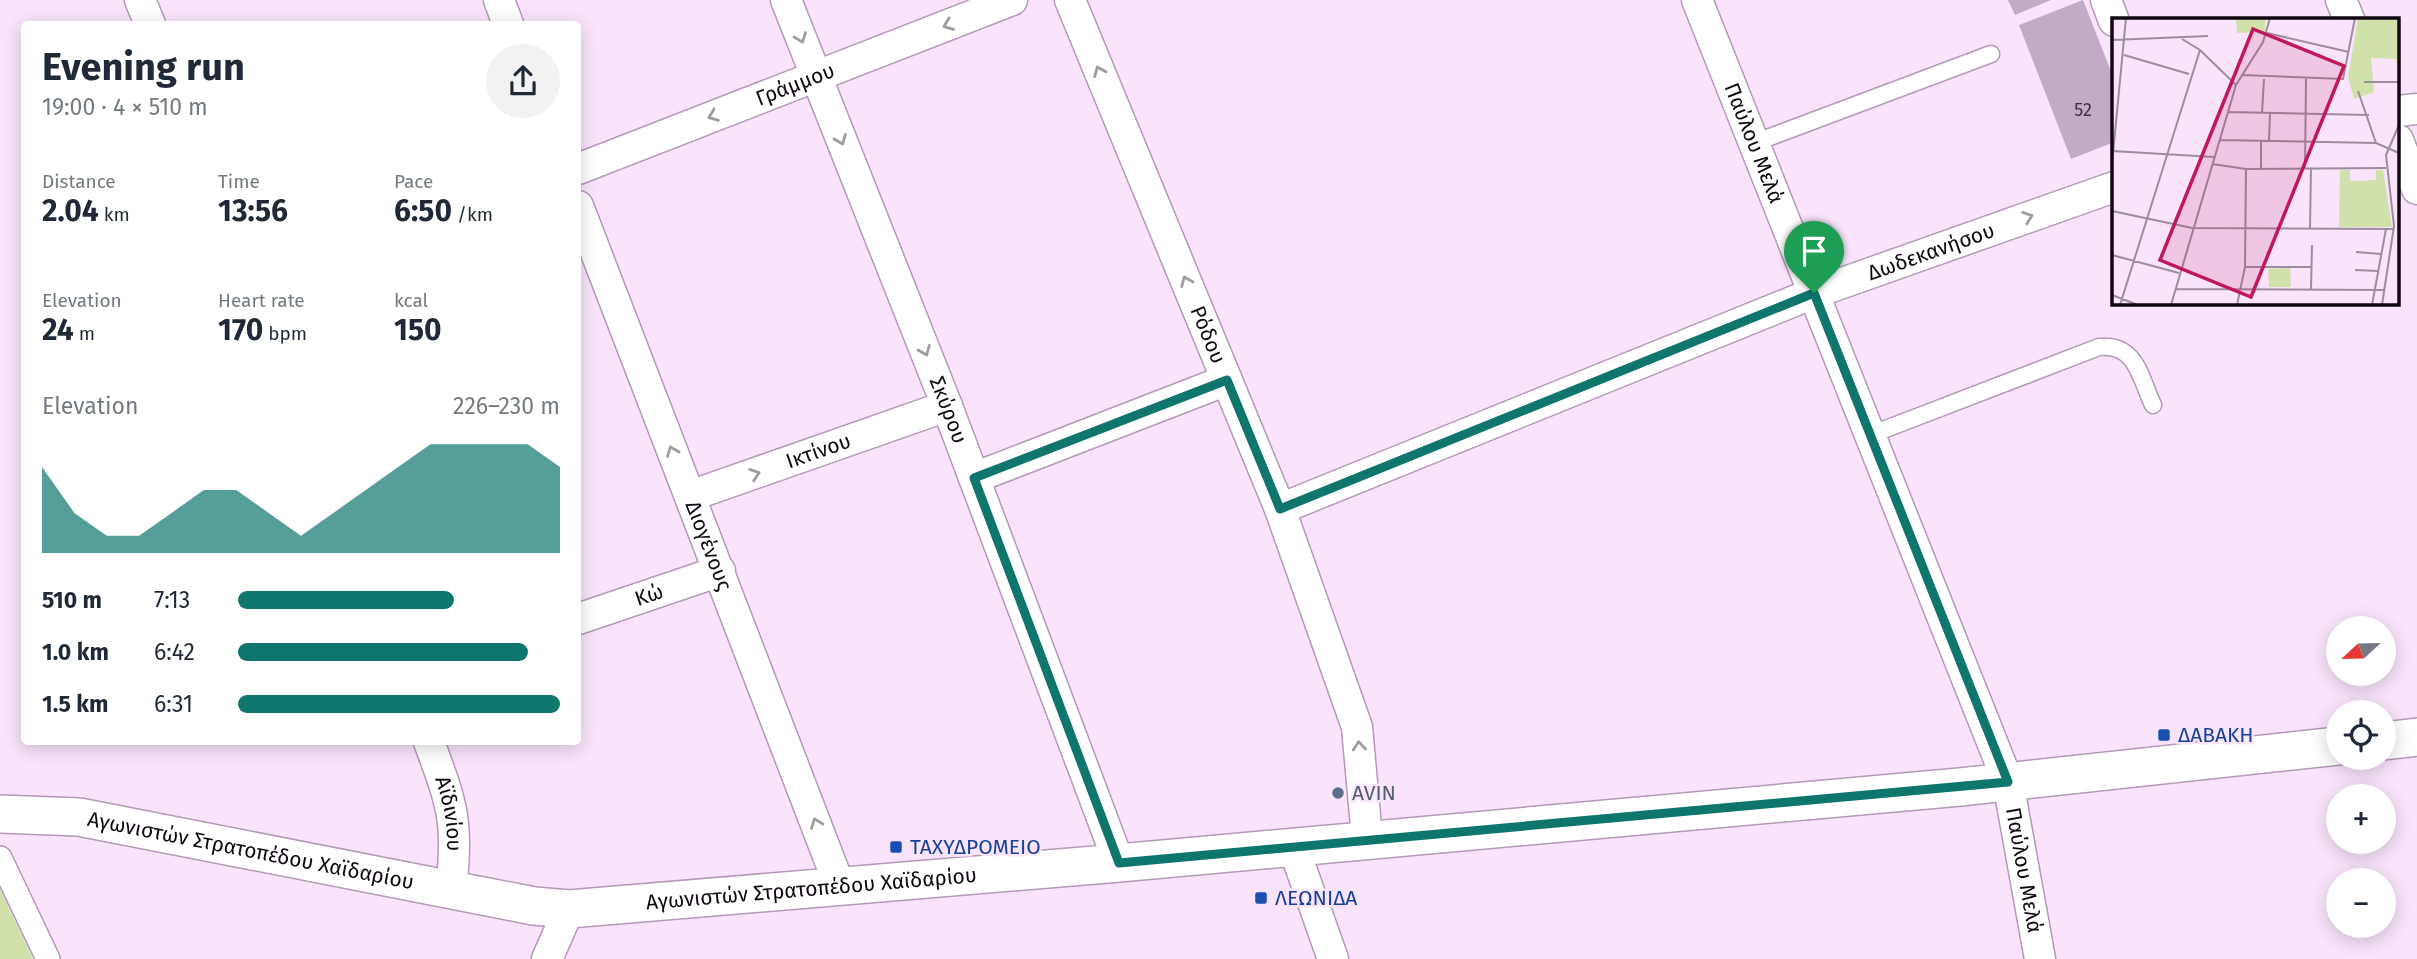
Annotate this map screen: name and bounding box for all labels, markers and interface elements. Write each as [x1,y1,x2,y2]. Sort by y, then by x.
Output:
one-way arrow [943,16,955,30]
inset map [2112,18,2400,304]
one-way arrow [793,32,807,44]
text: Evening run [42,44,245,90]
button: share [486,44,560,118]
street label: Γράμμου [752,57,838,112]
one-way arrow [1093,65,1107,78]
street label: Παύλου Μελά [1718,79,1789,207]
text: 19:00 · 4 × 510 m [42,93,208,121]
house number: 52 [2074,99,2092,121]
one-way arrow [708,108,720,122]
one-way arrow [832,133,846,145]
text: Distance [42,170,116,193]
text: Time [218,170,260,193]
text: Pace [394,170,433,193]
text: 2.04 [42,193,99,229]
text: 13:56 [218,193,288,229]
text: 6:50 [394,193,452,229]
text: km [99,203,130,226]
text: /km [452,203,493,226]
one-way arrow [2022,211,2034,225]
street label: Δωδεκανήσου [1864,217,1998,286]
pin [1784,221,1844,293]
icon: arrive [1795,232,1833,270]
one-way arrow [1181,275,1195,287]
text: Elevation [42,289,122,312]
text: Heart rate [218,289,305,312]
text: kcal [394,289,428,312]
street label: Ρόδου [1185,302,1232,367]
text: 24 [42,312,74,348]
text: 170 [218,312,263,348]
text: 150 [394,312,442,348]
text: m [74,322,95,345]
text: bpm [263,322,307,345]
one-way arrow [916,345,930,357]
street label: Σκύρου [924,373,973,447]
text: Elevation [42,392,138,420]
text: 226–230 m [453,392,560,420]
street label: Ικτίνου [782,428,854,474]
one-way arrow [667,445,681,457]
one-way arrow [748,468,760,482]
street label: Διογένους [680,497,738,595]
street label: Κώ [631,578,667,612]
text: 510 m [42,586,102,614]
text: 7:13 [154,586,190,614]
north arrow [2326,616,2396,686]
map controls [2326,616,2396,938]
text: 1.0 km [42,638,109,666]
text: 6:42 [154,638,195,666]
text: 1.5 km [42,690,108,718]
text: 6:31 [154,690,193,718]
button: locate [2326,700,2396,770]
place label: ΔΑΒΑΚΗ [2178,722,2254,748]
marker: ΔΑΒΑΚΗ [2156,727,2172,743]
one-way arrow [1352,740,1367,751]
street label: Αϊδινίου [429,773,467,851]
place label: AVIN [1352,780,1396,806]
button: + [2326,784,2396,854]
marker: AVIN [1330,785,1346,801]
street label: Παύλου Μελά [2000,805,2048,935]
street label: Αγωνιστών Στρατοπέδου Χαϊδαρίου [85,806,416,895]
one-way arrow [810,818,824,830]
place label: ΤΑΧΥΔΡΟΜΕΙΟ [910,834,1041,860]
marker: ΤΑΧΥΔΡΟΜΕΙΟ [888,839,904,855]
street label: Αγωνιστών Στρατοπέδου Χαϊδαρίου [645,862,978,916]
button: − [2326,868,2396,938]
place label: ΛΕΩΝΙΔΑ [1275,885,1357,911]
marker: ΛΕΩΝΙΔΑ [1253,890,1269,906]

